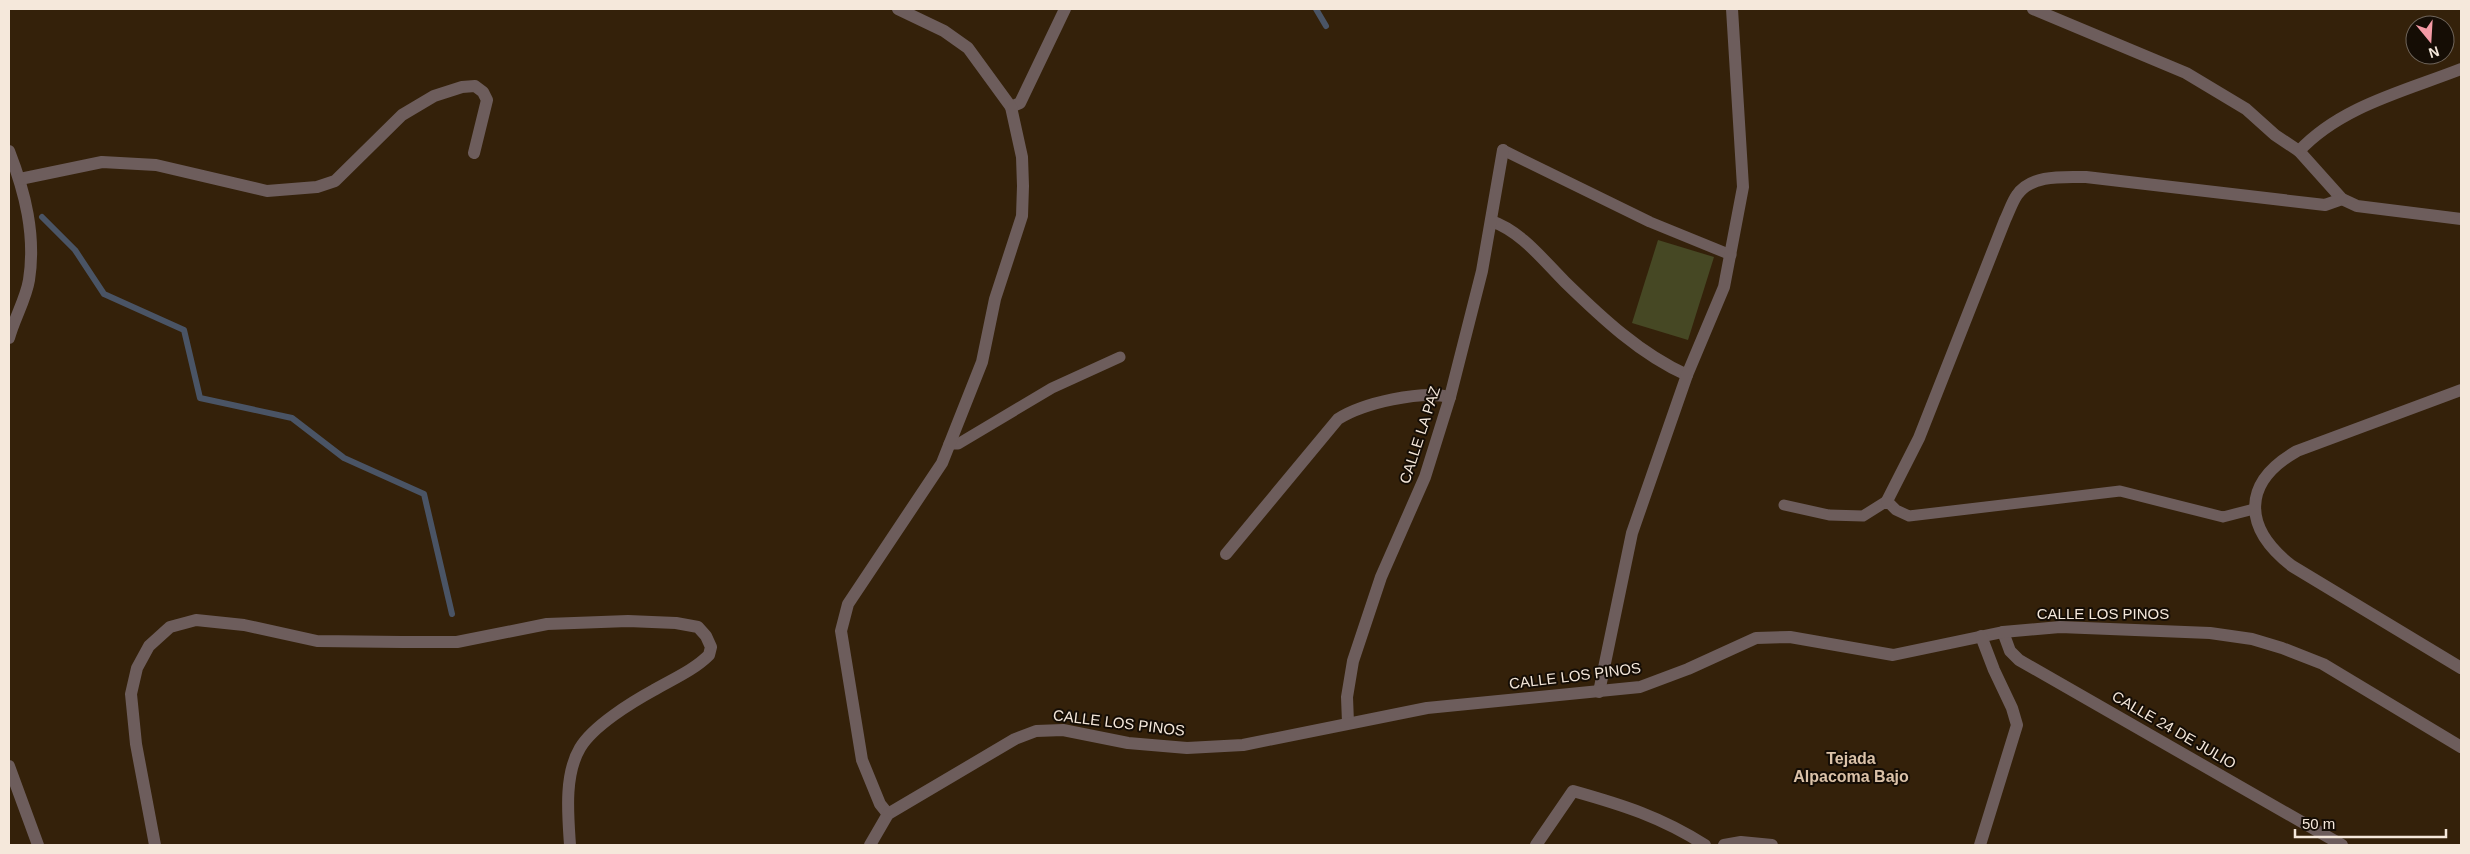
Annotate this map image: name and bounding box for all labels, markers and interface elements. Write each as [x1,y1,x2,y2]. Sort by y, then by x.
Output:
north arrow [2405,15,2455,65]
text: N [2427,43,2441,62]
street label: CALLE LA PAZ [1396,384,1443,486]
street label: CALLE LOS PINOS [2037,605,2169,622]
street label: CALLE LOS PINOS [1508,659,1642,692]
street label: CALLE 24 DE JULIO [2109,687,2239,772]
street label: CALLE LOS PINOS [1052,706,1186,739]
district label: Tejada Alpacoma Bajo [1793,750,1909,785]
scale bar [2295,806,2446,838]
text: 50 m [2302,815,2335,832]

